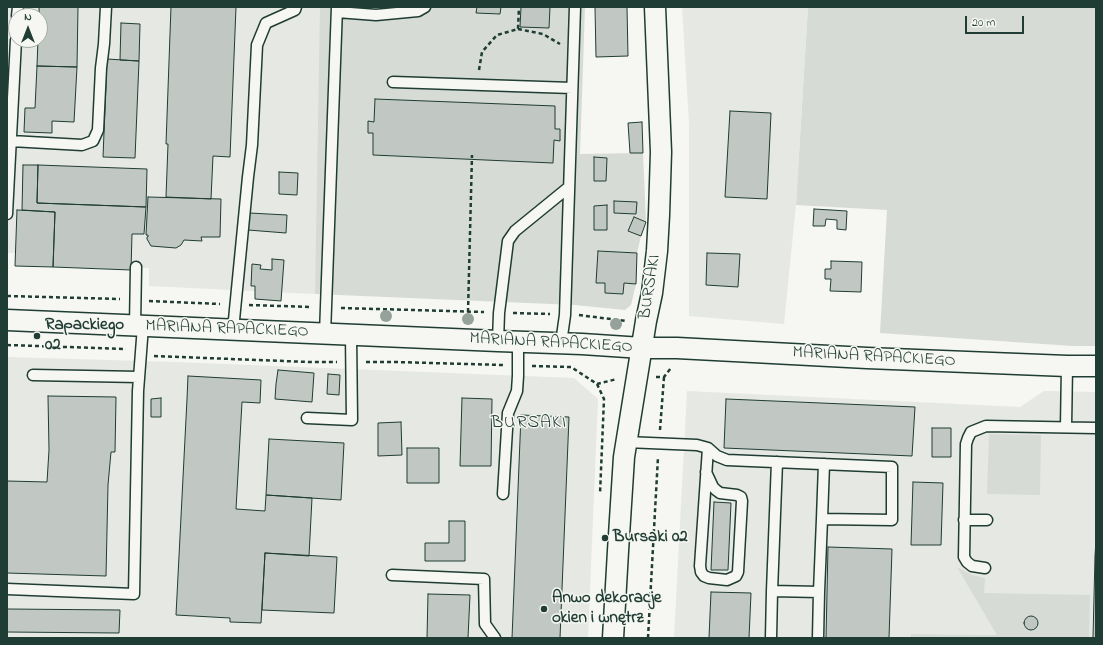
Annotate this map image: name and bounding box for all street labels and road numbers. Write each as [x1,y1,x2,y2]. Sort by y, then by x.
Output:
street label: BURSAKI [636,253,666,321]
street label: MARIANA RAPACKIEGO [145,317,309,343]
street label: MARIANA RAPACKIEGO [469,330,633,358]
street label: MARIANA RAPACKIEGO [792,344,956,372]

